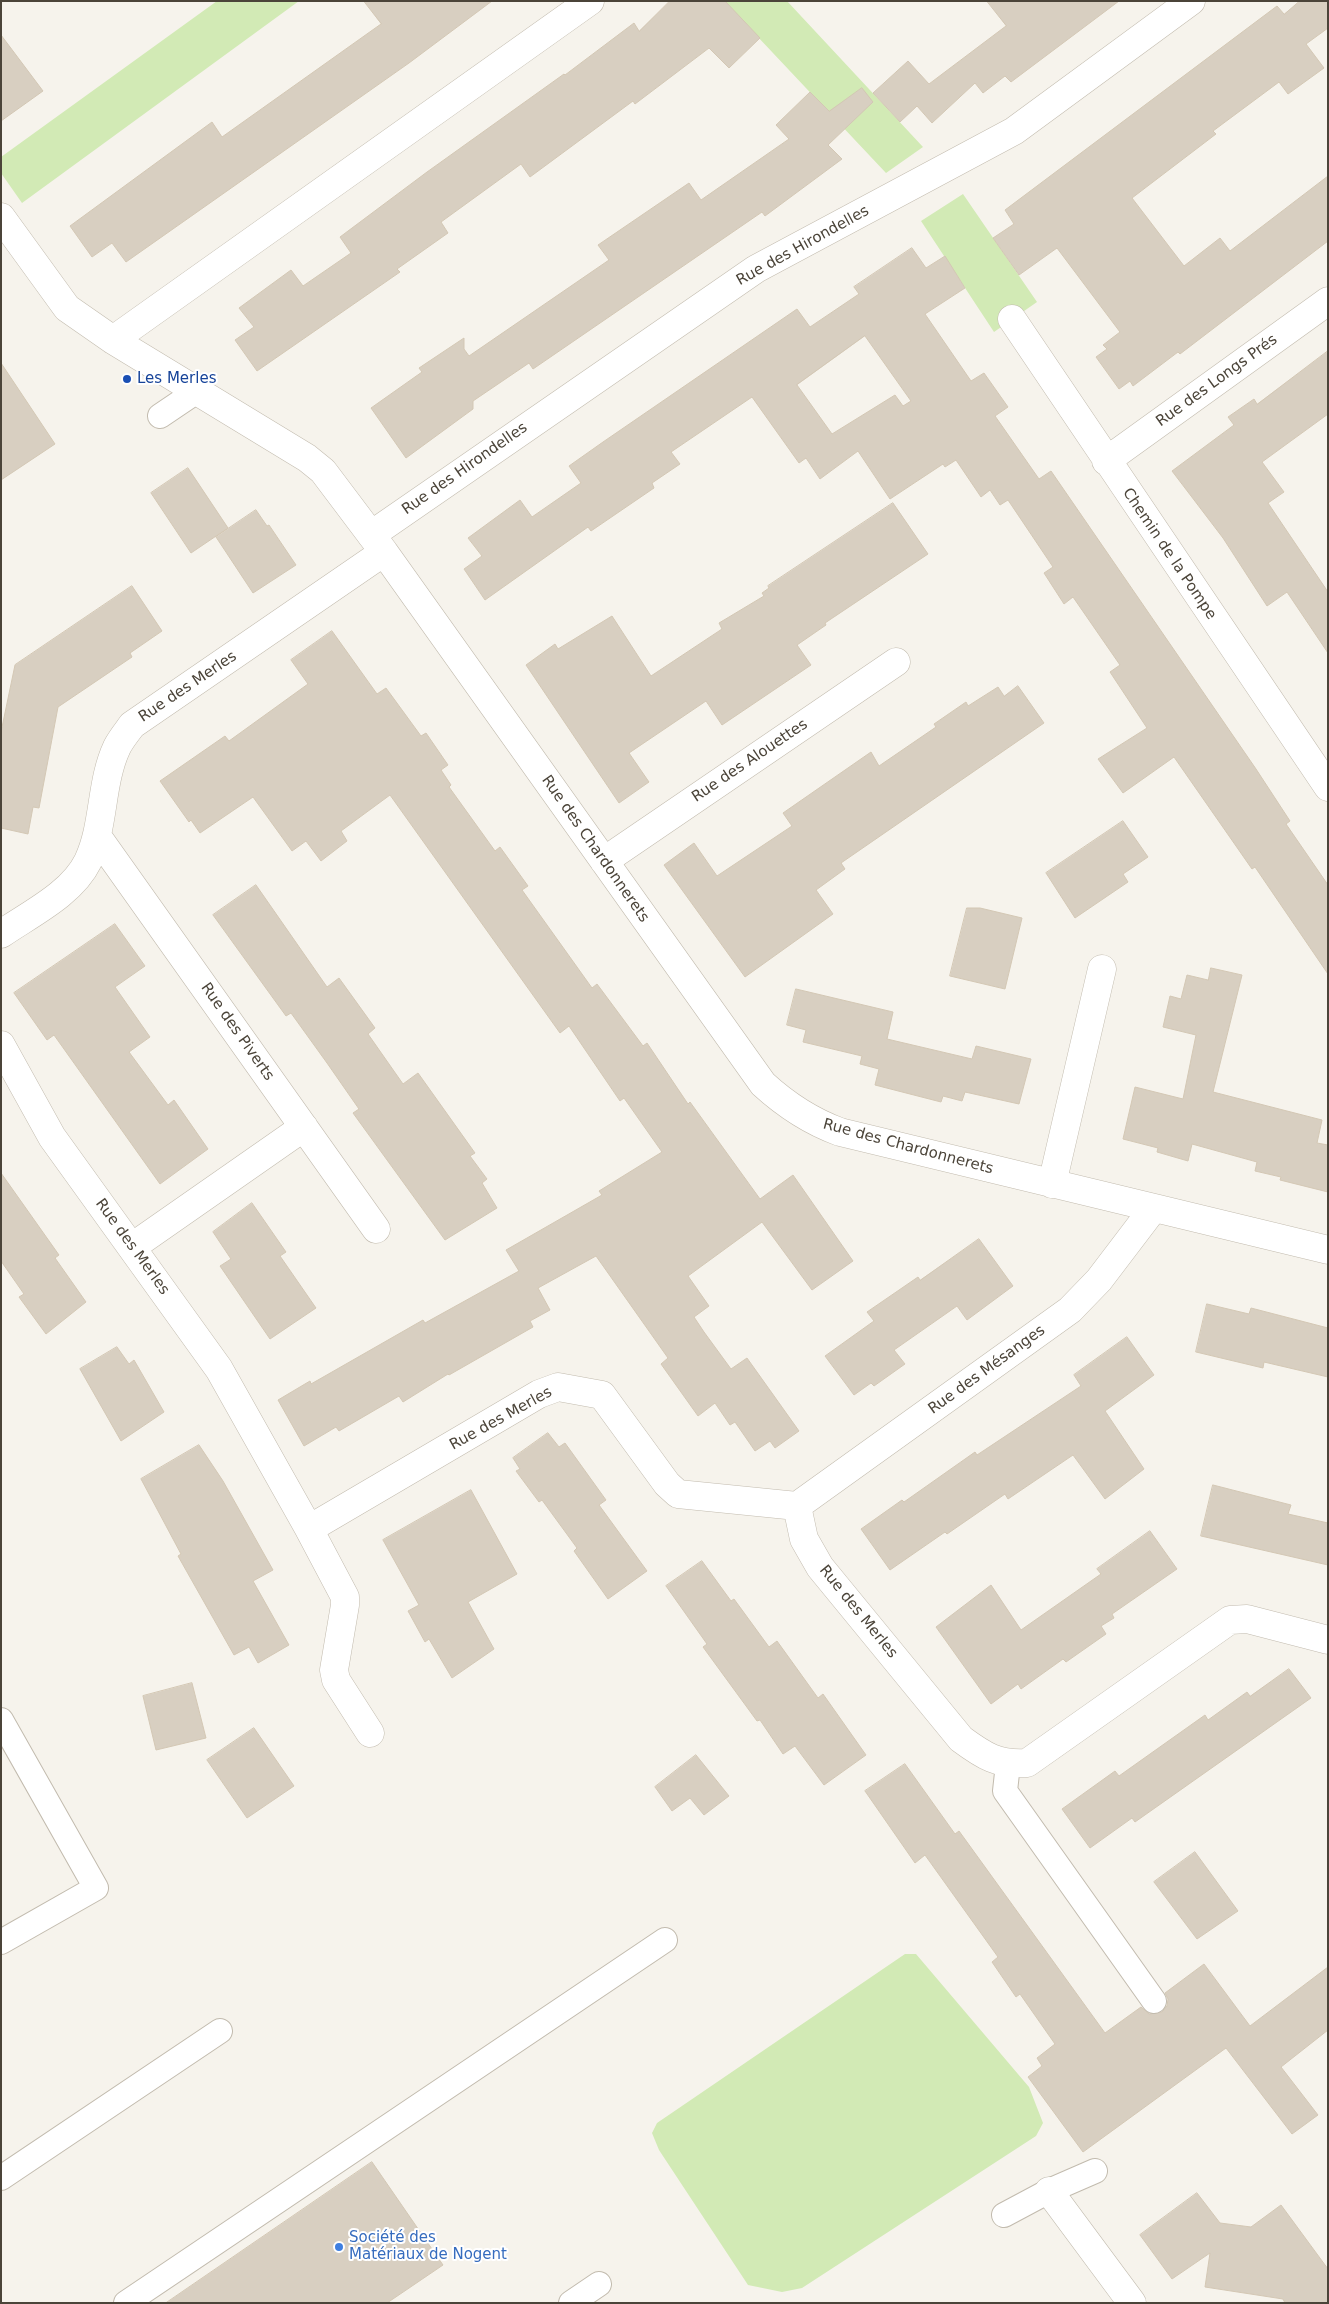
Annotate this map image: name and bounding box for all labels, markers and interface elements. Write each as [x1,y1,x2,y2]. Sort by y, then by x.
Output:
street label: Rue des Hirondelles [734,202,872,290]
street label: Rue des Longs Prés [1153,331,1281,431]
place label: Les Merles [137,370,216,388]
marker: Les Merles [121,373,133,385]
street label: Rue des Hirondelles [399,419,531,519]
street label: Chemin de la Pompe [1118,485,1220,623]
street label: Rue des Merles [136,648,240,726]
street label: Rue des Alouettes [689,716,811,806]
street label: Rue des Chardonnerets [537,772,653,926]
street label: Rue des Piverts [197,980,277,1084]
street label: Rue des Chardonnerets [821,1116,995,1178]
street label: Rue des Merles [91,1196,173,1298]
street label: Rue des Mésanges [925,1322,1049,1418]
street label: Rue des Merles [447,1383,555,1455]
street label: Rue des Merles [815,1562,901,1662]
place label: Société des Matériaux de Nogent [349,2229,507,2264]
marker: Société des Matériaux de Nogent [333,2241,345,2253]

